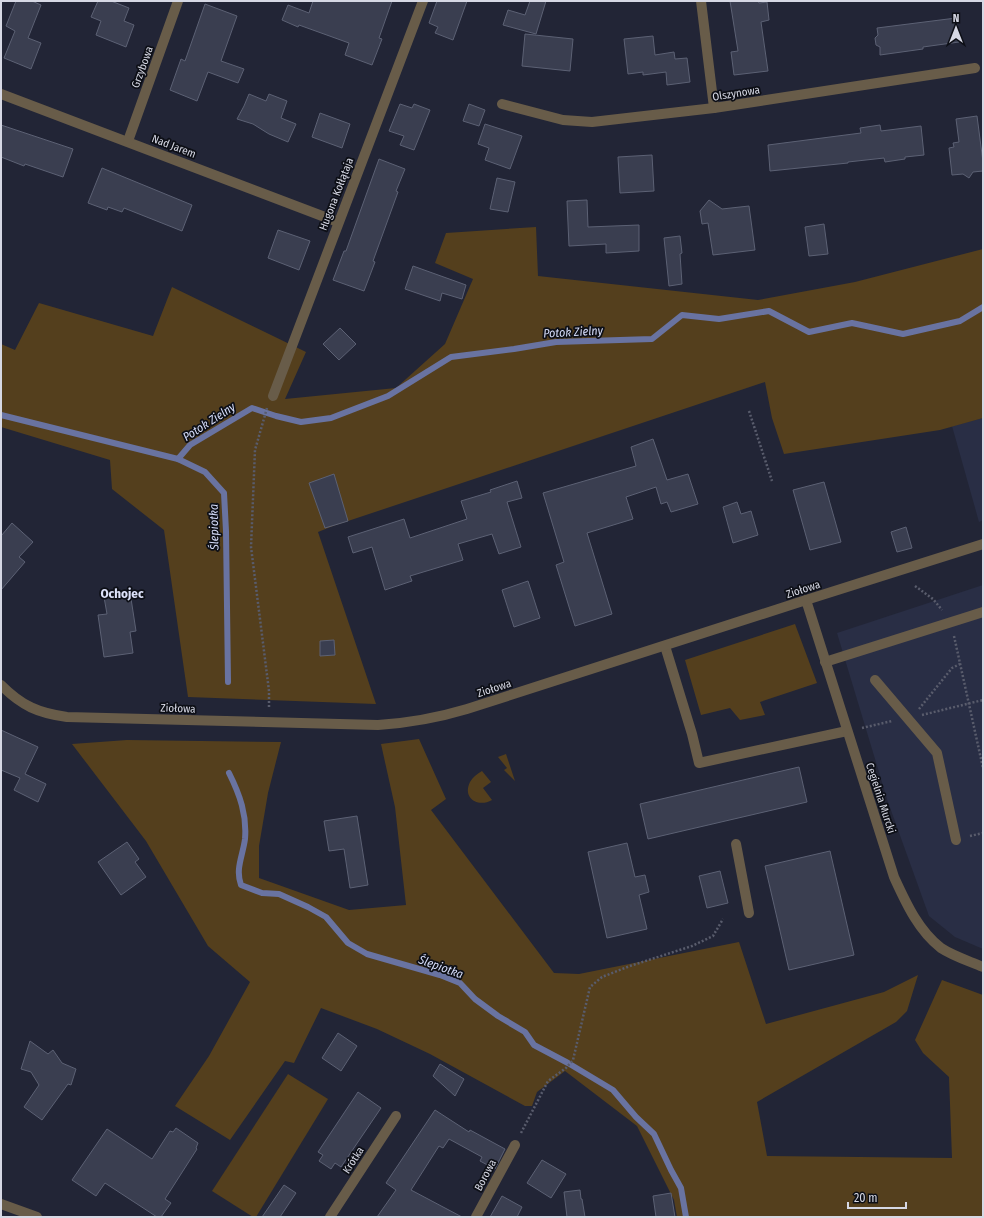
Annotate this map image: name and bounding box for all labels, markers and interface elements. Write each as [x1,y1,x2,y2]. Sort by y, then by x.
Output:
north arrow [936,8,976,48]
text: N [953,12,959,25]
street label: Grzybowa [129,45,156,90]
street label: Olszynowa [711,83,761,104]
street label: Nad Jarem [150,132,198,161]
street label: Hugona Kołłątaja [317,156,356,232]
water label: Potok Zielny [543,323,604,341]
water label: Potok Zielny [180,400,238,444]
water label: Ślepiotka [206,504,221,551]
street label: Ziołowa [784,578,822,601]
district label: Ochojec [100,586,144,601]
street label: Ziołowa [475,677,513,700]
street label: Ziołowa [160,701,196,716]
street label: Cegielnia Murcki [863,761,898,835]
water label: Ślepiotka [416,951,466,982]
street label: Krótka [340,1145,367,1176]
street label: Borowa [472,1157,499,1193]
scale bar [848,1184,906,1210]
text: 20 m [854,1191,878,1205]

